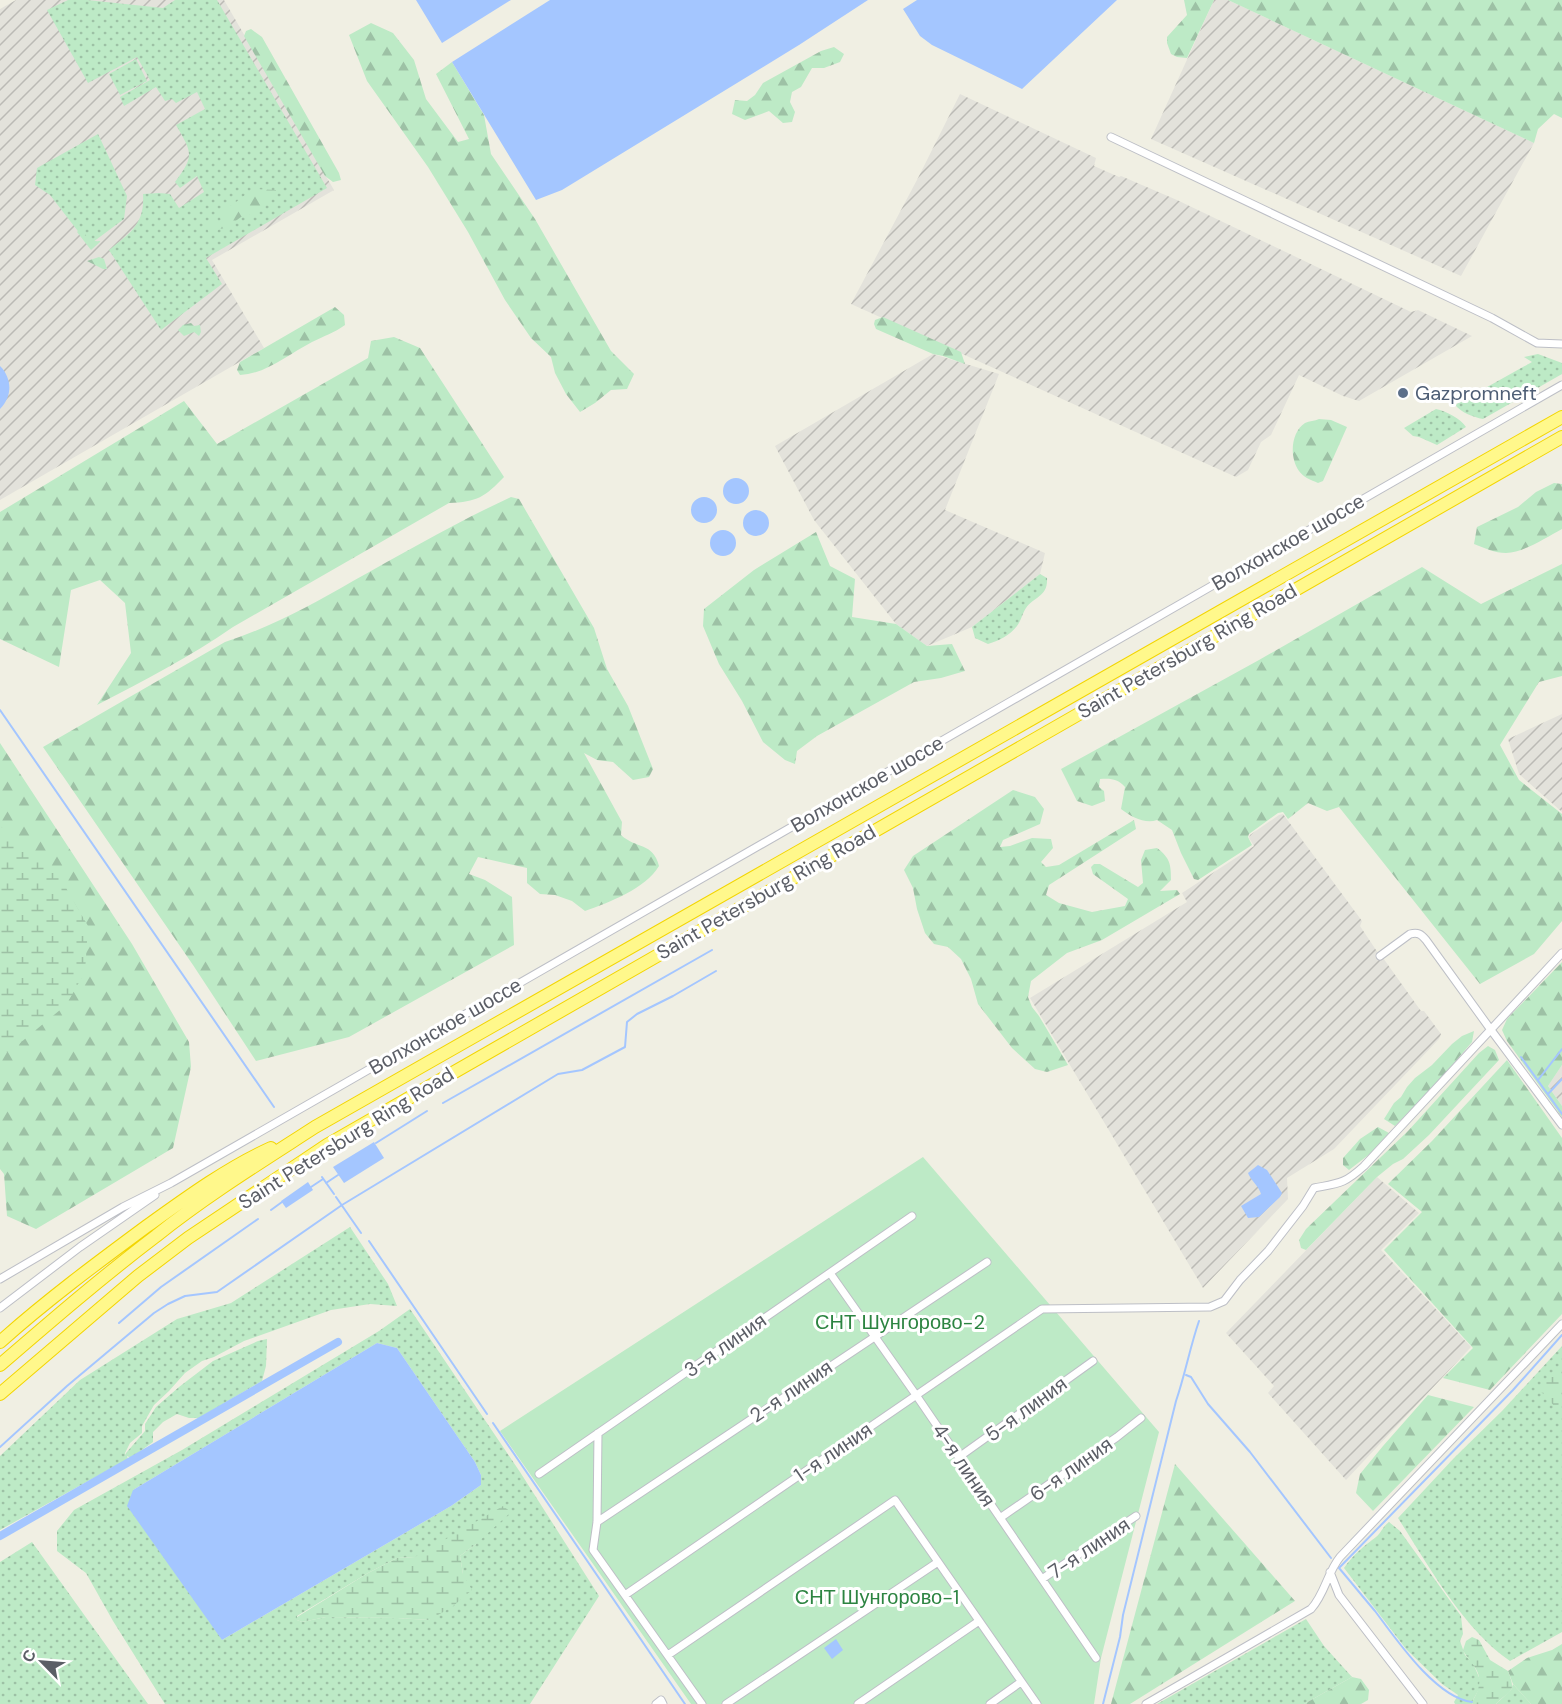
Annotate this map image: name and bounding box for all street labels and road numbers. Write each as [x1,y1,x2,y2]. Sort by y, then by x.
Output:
street label: Волхонское шоссе [1207,488,1369,596]
street label: Saint Petersburg Ring Road [1073,577,1301,725]
street label: Волхонское шоссе [786,730,948,838]
street label: Saint Petersburg Ring Road [652,818,880,966]
street label: Волхонское шоссе [364,972,526,1080]
street label: Saint Petersburg Ring Road [233,1061,459,1215]
street label: 3-я линия [679,1307,771,1383]
street label: 2-я линия [745,1354,837,1428]
street label: 5-я линия [980,1371,1072,1447]
street label: 1-я линия [789,1416,877,1488]
street label: 4-я линия [927,1418,1001,1512]
street label: 6-я линия [1024,1431,1118,1507]
street label: 7-я линия [1043,1511,1135,1585]

